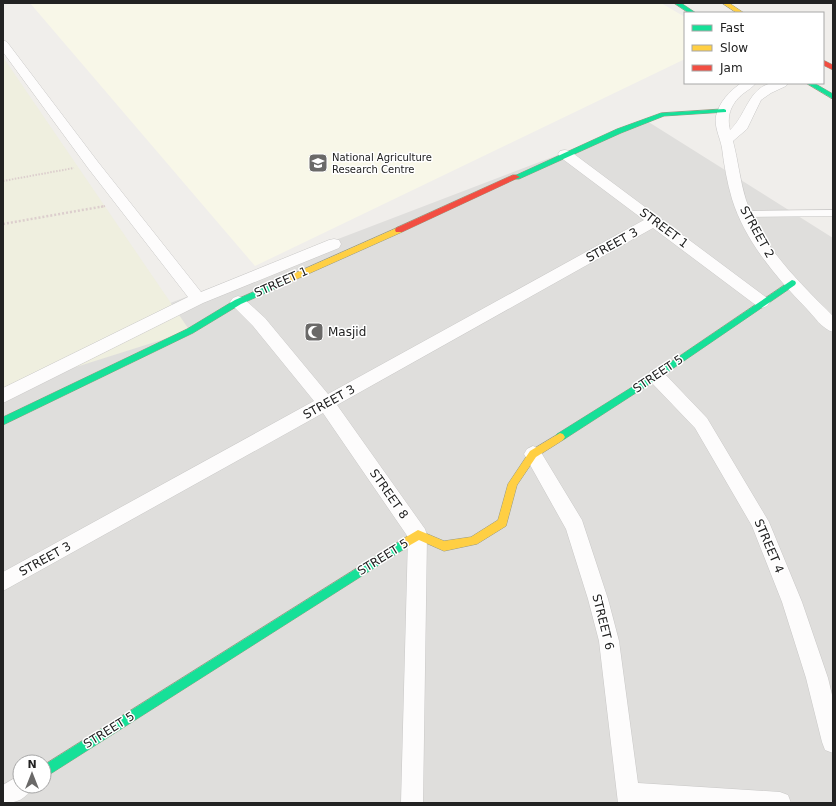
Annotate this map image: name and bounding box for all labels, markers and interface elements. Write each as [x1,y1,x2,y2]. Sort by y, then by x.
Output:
legend [684,12,824,84]
text: Fast [720,21,744,35]
text: Slow [720,41,748,55]
text: Jam [719,61,743,75]
school or university icon: National Agriculture Research Centre [307,152,329,174]
place label: National Agriculture Research Centre [332,152,432,175]
street label: STREET 2 [737,204,777,260]
street label: STREET 1 [637,205,691,251]
street label: STREET 3 [584,225,640,265]
street label: STREET 1 [252,264,310,300]
mosque icon: Masjid [303,321,325,343]
place label: Masjid [328,325,366,339]
street label: STREET 5 [630,352,686,396]
street label: STREET 3 [301,382,357,422]
street label: STREET 8 [367,467,411,521]
street label: STREET 4 [751,517,787,575]
street label: STREET 5 [355,536,411,578]
street label: STREET 3 [17,539,73,579]
street label: STREET 6 [589,593,617,651]
street label: STREET 5 [81,709,137,751]
north arrow [12,754,52,794]
text: N [27,758,37,771]

